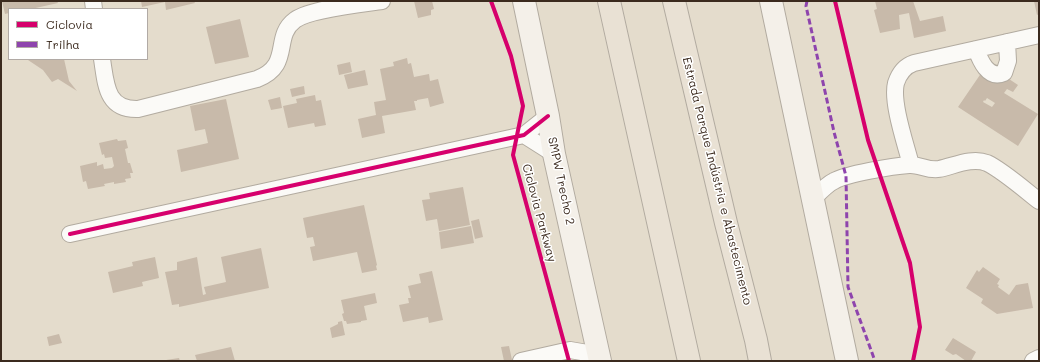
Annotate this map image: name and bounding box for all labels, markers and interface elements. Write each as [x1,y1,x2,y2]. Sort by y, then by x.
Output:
legend [8,8,148,60]
text: Ciclovia [46,16,93,32]
text: Trilha [46,36,80,52]
street label: Estrada Parque Indústria e Abastecimento [679,56,755,306]
street label: SMPW Trecho 2 [545,136,577,226]
street label: Ciclovia Parkway [519,162,559,264]

